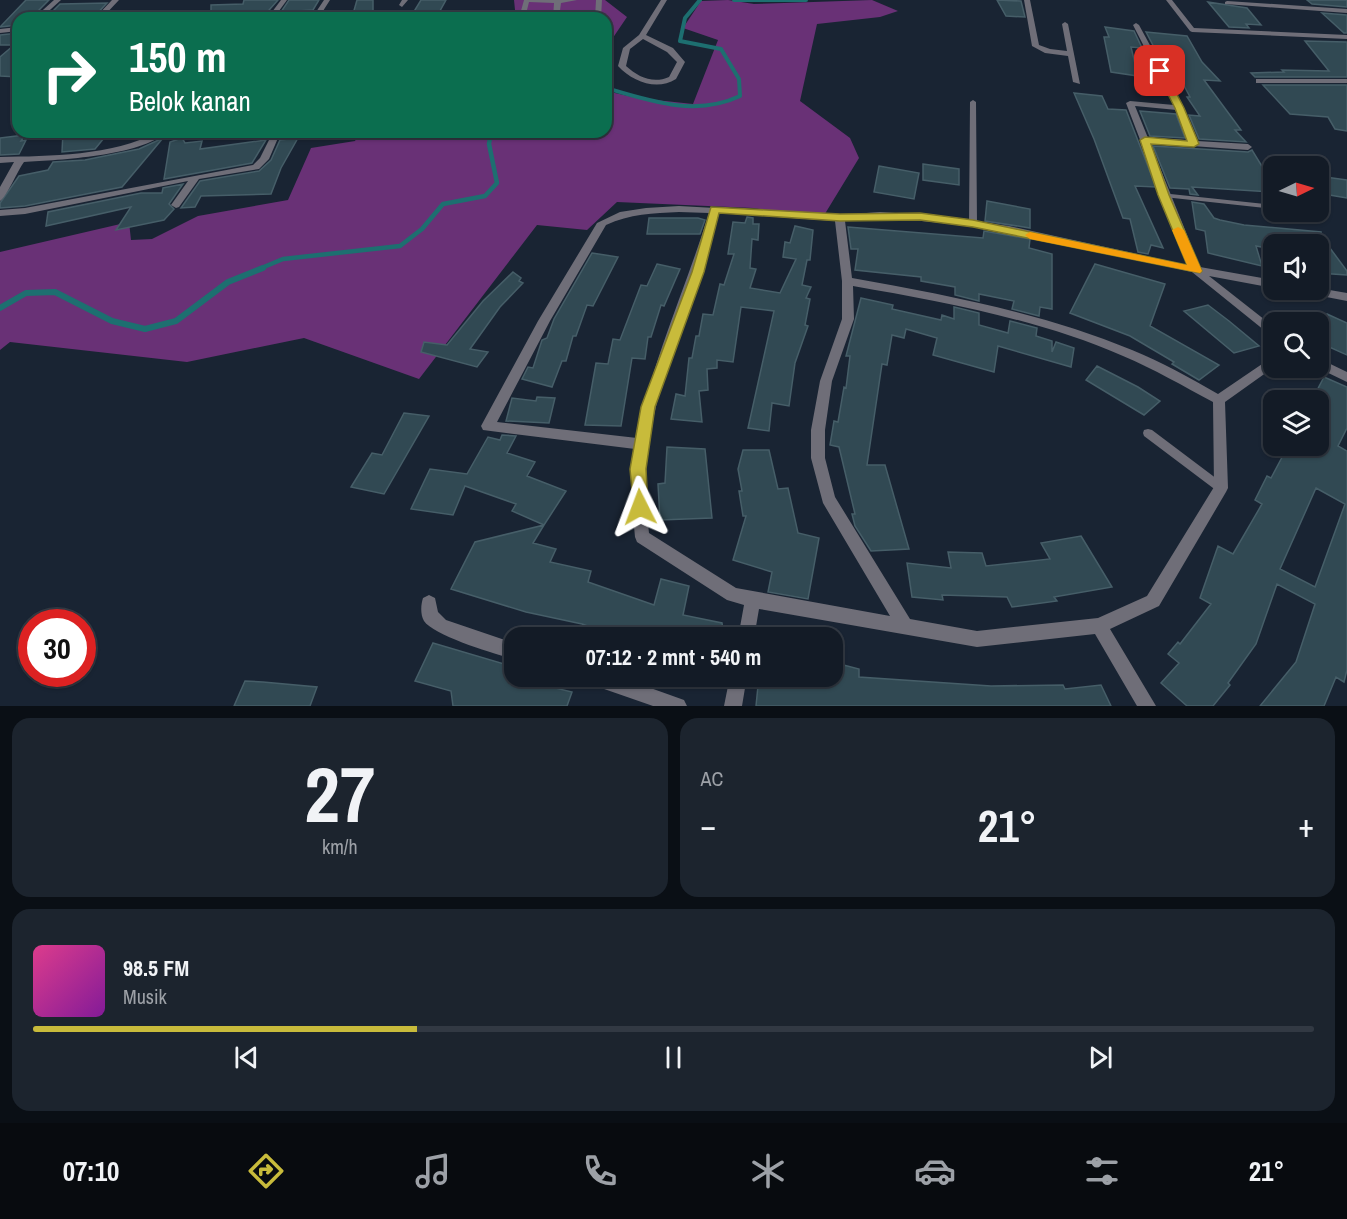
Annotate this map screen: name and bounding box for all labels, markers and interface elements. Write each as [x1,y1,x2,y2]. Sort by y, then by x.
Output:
text: 150 m [129,29,227,85]
icon: right [30,36,108,114]
pin [1134,45,1185,96]
icon: arrive [1143,54,1176,87]
text: Belok kanan [129,83,251,119]
north arrow [1263,156,1329,222]
map controls [1263,156,1329,456]
button: sound [1263,234,1329,300]
button: search [1263,312,1329,378]
button: layers [1263,390,1329,456]
position arrow [608,475,672,539]
speed limit sign: 30 [18,609,96,687]
text: 07:12 · 2 mnt · 540 m [586,642,761,672]
text: 27 [304,741,375,846]
text: AC [701,765,723,792]
text: 21° [978,795,1037,856]
text: − [701,803,716,847]
text: + [1298,803,1314,847]
text: km/h [322,833,358,860]
text: 98.5 FM [123,953,189,983]
text: Musik [123,983,167,1010]
icon: previous [230,1041,263,1074]
icon: pause [657,1041,690,1074]
icon: next [1084,1041,1117,1074]
icon: directions [245,1150,287,1192]
icon: music [412,1150,454,1192]
icon: phone [579,1150,621,1192]
icon: climate [747,1150,789,1192]
icon: car [914,1150,956,1192]
icon: filters [1081,1150,1123,1192]
text: 07:10 [63,1153,119,1189]
text: 21° [1249,1153,1284,1189]

